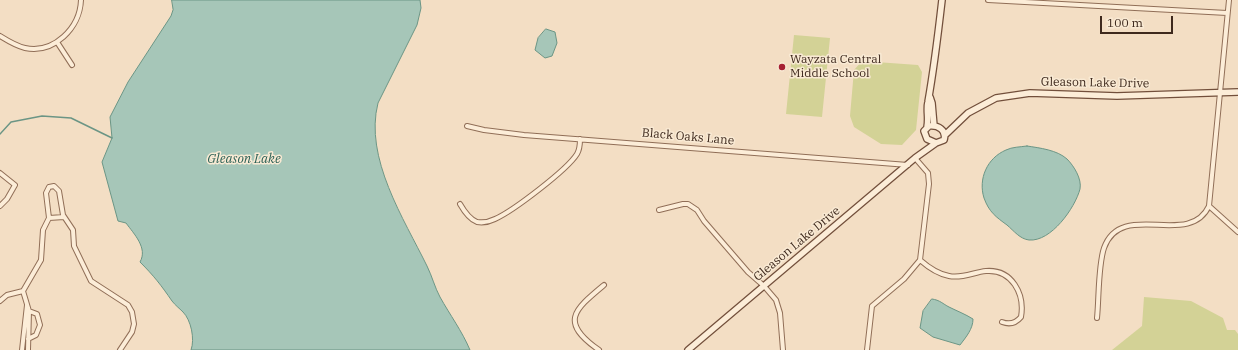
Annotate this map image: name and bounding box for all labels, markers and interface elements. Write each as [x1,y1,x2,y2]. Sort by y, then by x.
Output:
scale bar [1102,8,1175,34]
text: 100 m [1107,15,1143,30]
place label: Wayzata Central Middle School [790,53,881,81]
marker: Wayzata Central Middle School [777,62,787,72]
street label: Gleason Lake Drive [1041,75,1149,91]
street label: Black Oaks Lane [641,126,735,148]
water label: Gleason Lake [207,151,281,167]
street label: Gleason Lake Drive [751,204,843,284]

